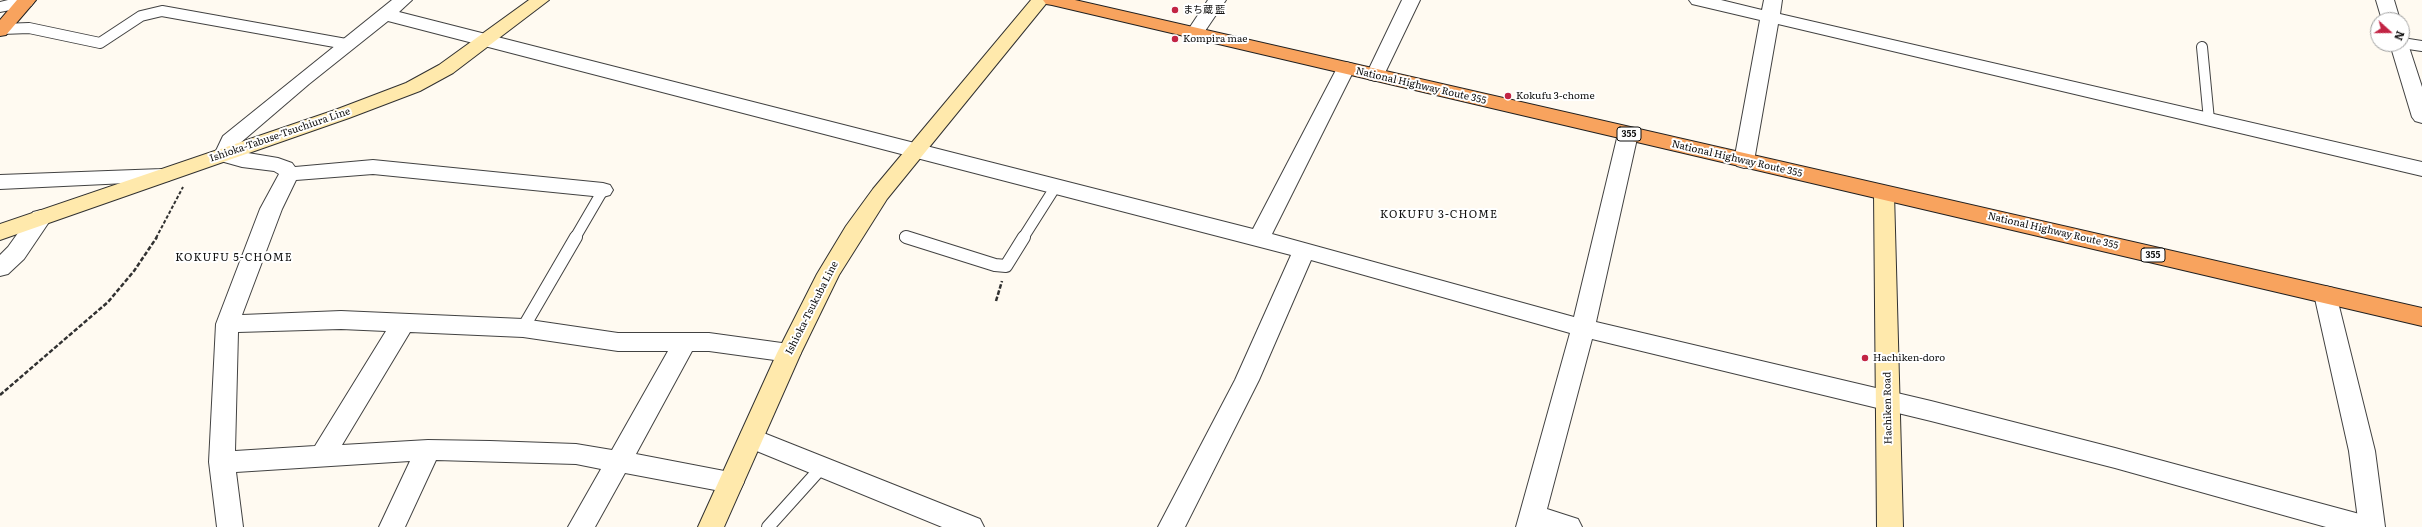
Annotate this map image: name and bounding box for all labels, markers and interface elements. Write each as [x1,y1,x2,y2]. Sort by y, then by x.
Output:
place label: まち蔵 藍 [1183,4,1225,16]
marker: まち蔵 藍 [1170,5,1180,15]
north arrow [2370,12,2410,52]
text: N [2391,29,2409,43]
place label: Kompira mae [1183,33,1248,45]
marker: Kompira mae [1170,34,1180,44]
street label: National Highway Route 355 [1355,65,1487,107]
place label: Kokufu 3-chome [1516,90,1595,102]
marker: Kokufu 3-chome [1503,91,1513,101]
street label: Ishioka-Tabuse-Tsuchiura Line [208,105,352,165]
road number: 355 [1617,127,1641,141]
street label: National Highway Route 355 [1671,138,1803,180]
district label: KOKUFU 3-CHOME [1380,208,1498,222]
street label: National Highway Route 355 [1987,210,2119,252]
road number: 355 [2141,248,2165,262]
district label: KOKUFU 5-CHOME [175,251,293,265]
street label: Ishioka-Tsukuba Line [783,259,841,357]
place label: Hachiken-doro [1873,352,1945,364]
marker: Hachiken-doro [1860,353,1870,363]
street label: Hachiken Road [1881,372,1895,444]

